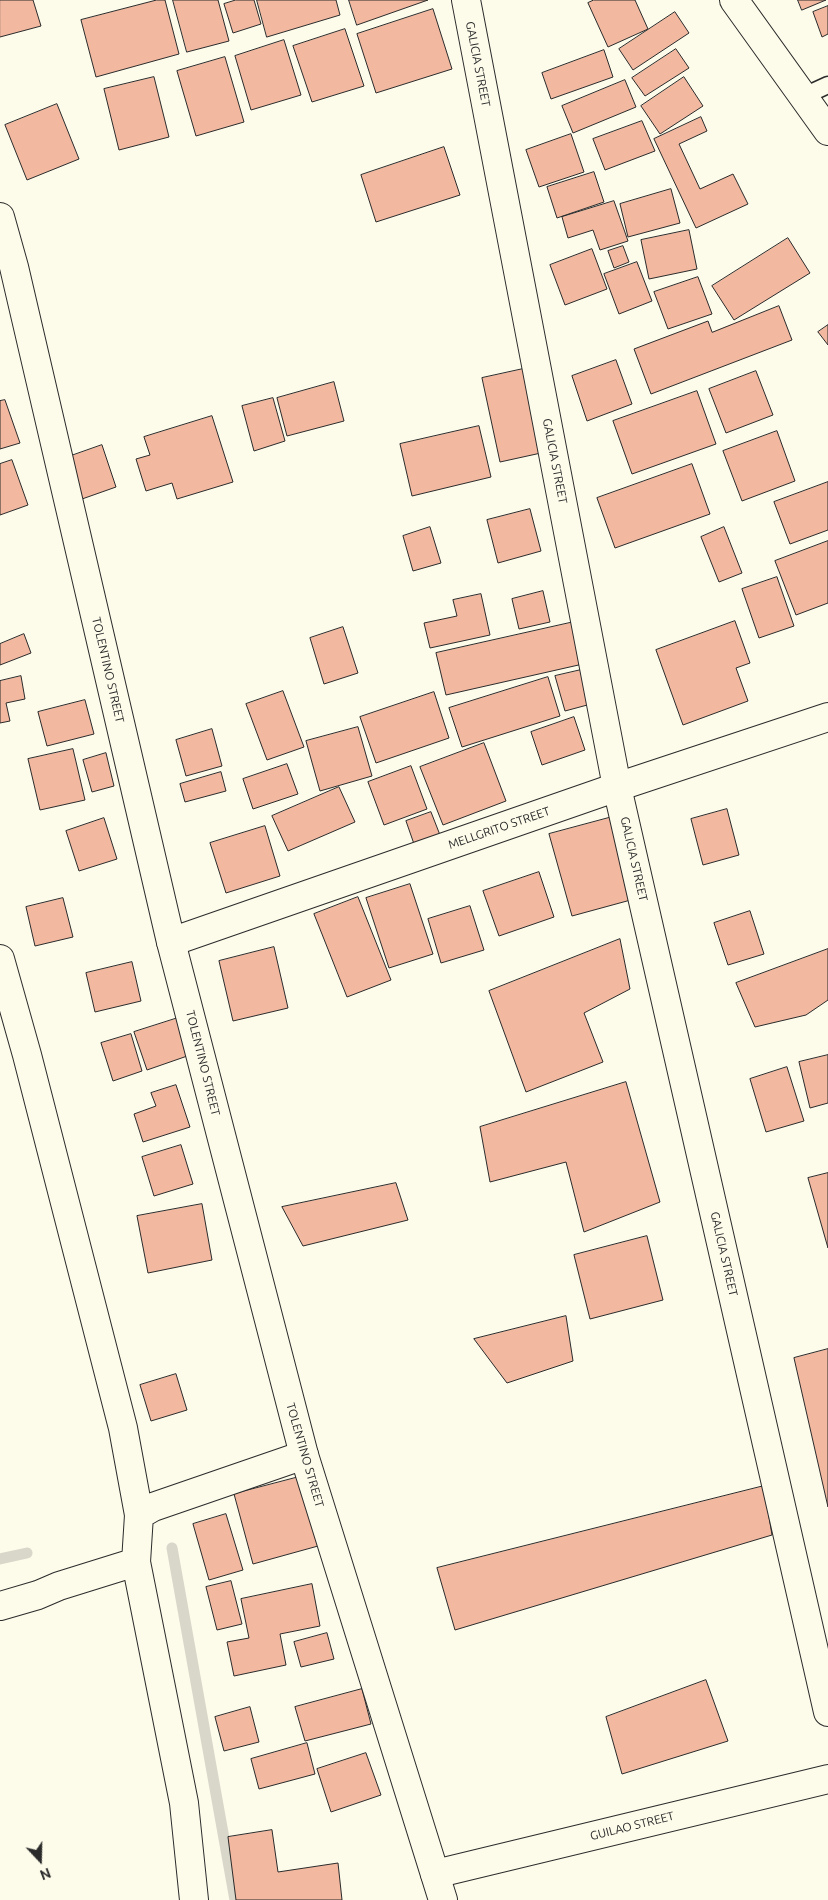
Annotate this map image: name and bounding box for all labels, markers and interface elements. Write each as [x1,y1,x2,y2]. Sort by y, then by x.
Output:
street label: GALICIA STREET [463,20,493,108]
street label: GALICIA STREET [540,417,570,505]
street label: TOLENTINO STREET [89,616,127,724]
street label: MELLGRITO STREET [446,804,552,852]
street label: GALICIA STREET [617,815,651,903]
street label: TOLENTINO STREET [183,1009,223,1117]
street label: GALICIA STREET [707,1210,741,1298]
street label: TOLENTINO STREET [283,1401,327,1509]
street label: GUILAO STREET [589,1809,675,1843]
north arrow [15,1835,65,1885]
text: N [38,1865,53,1883]

